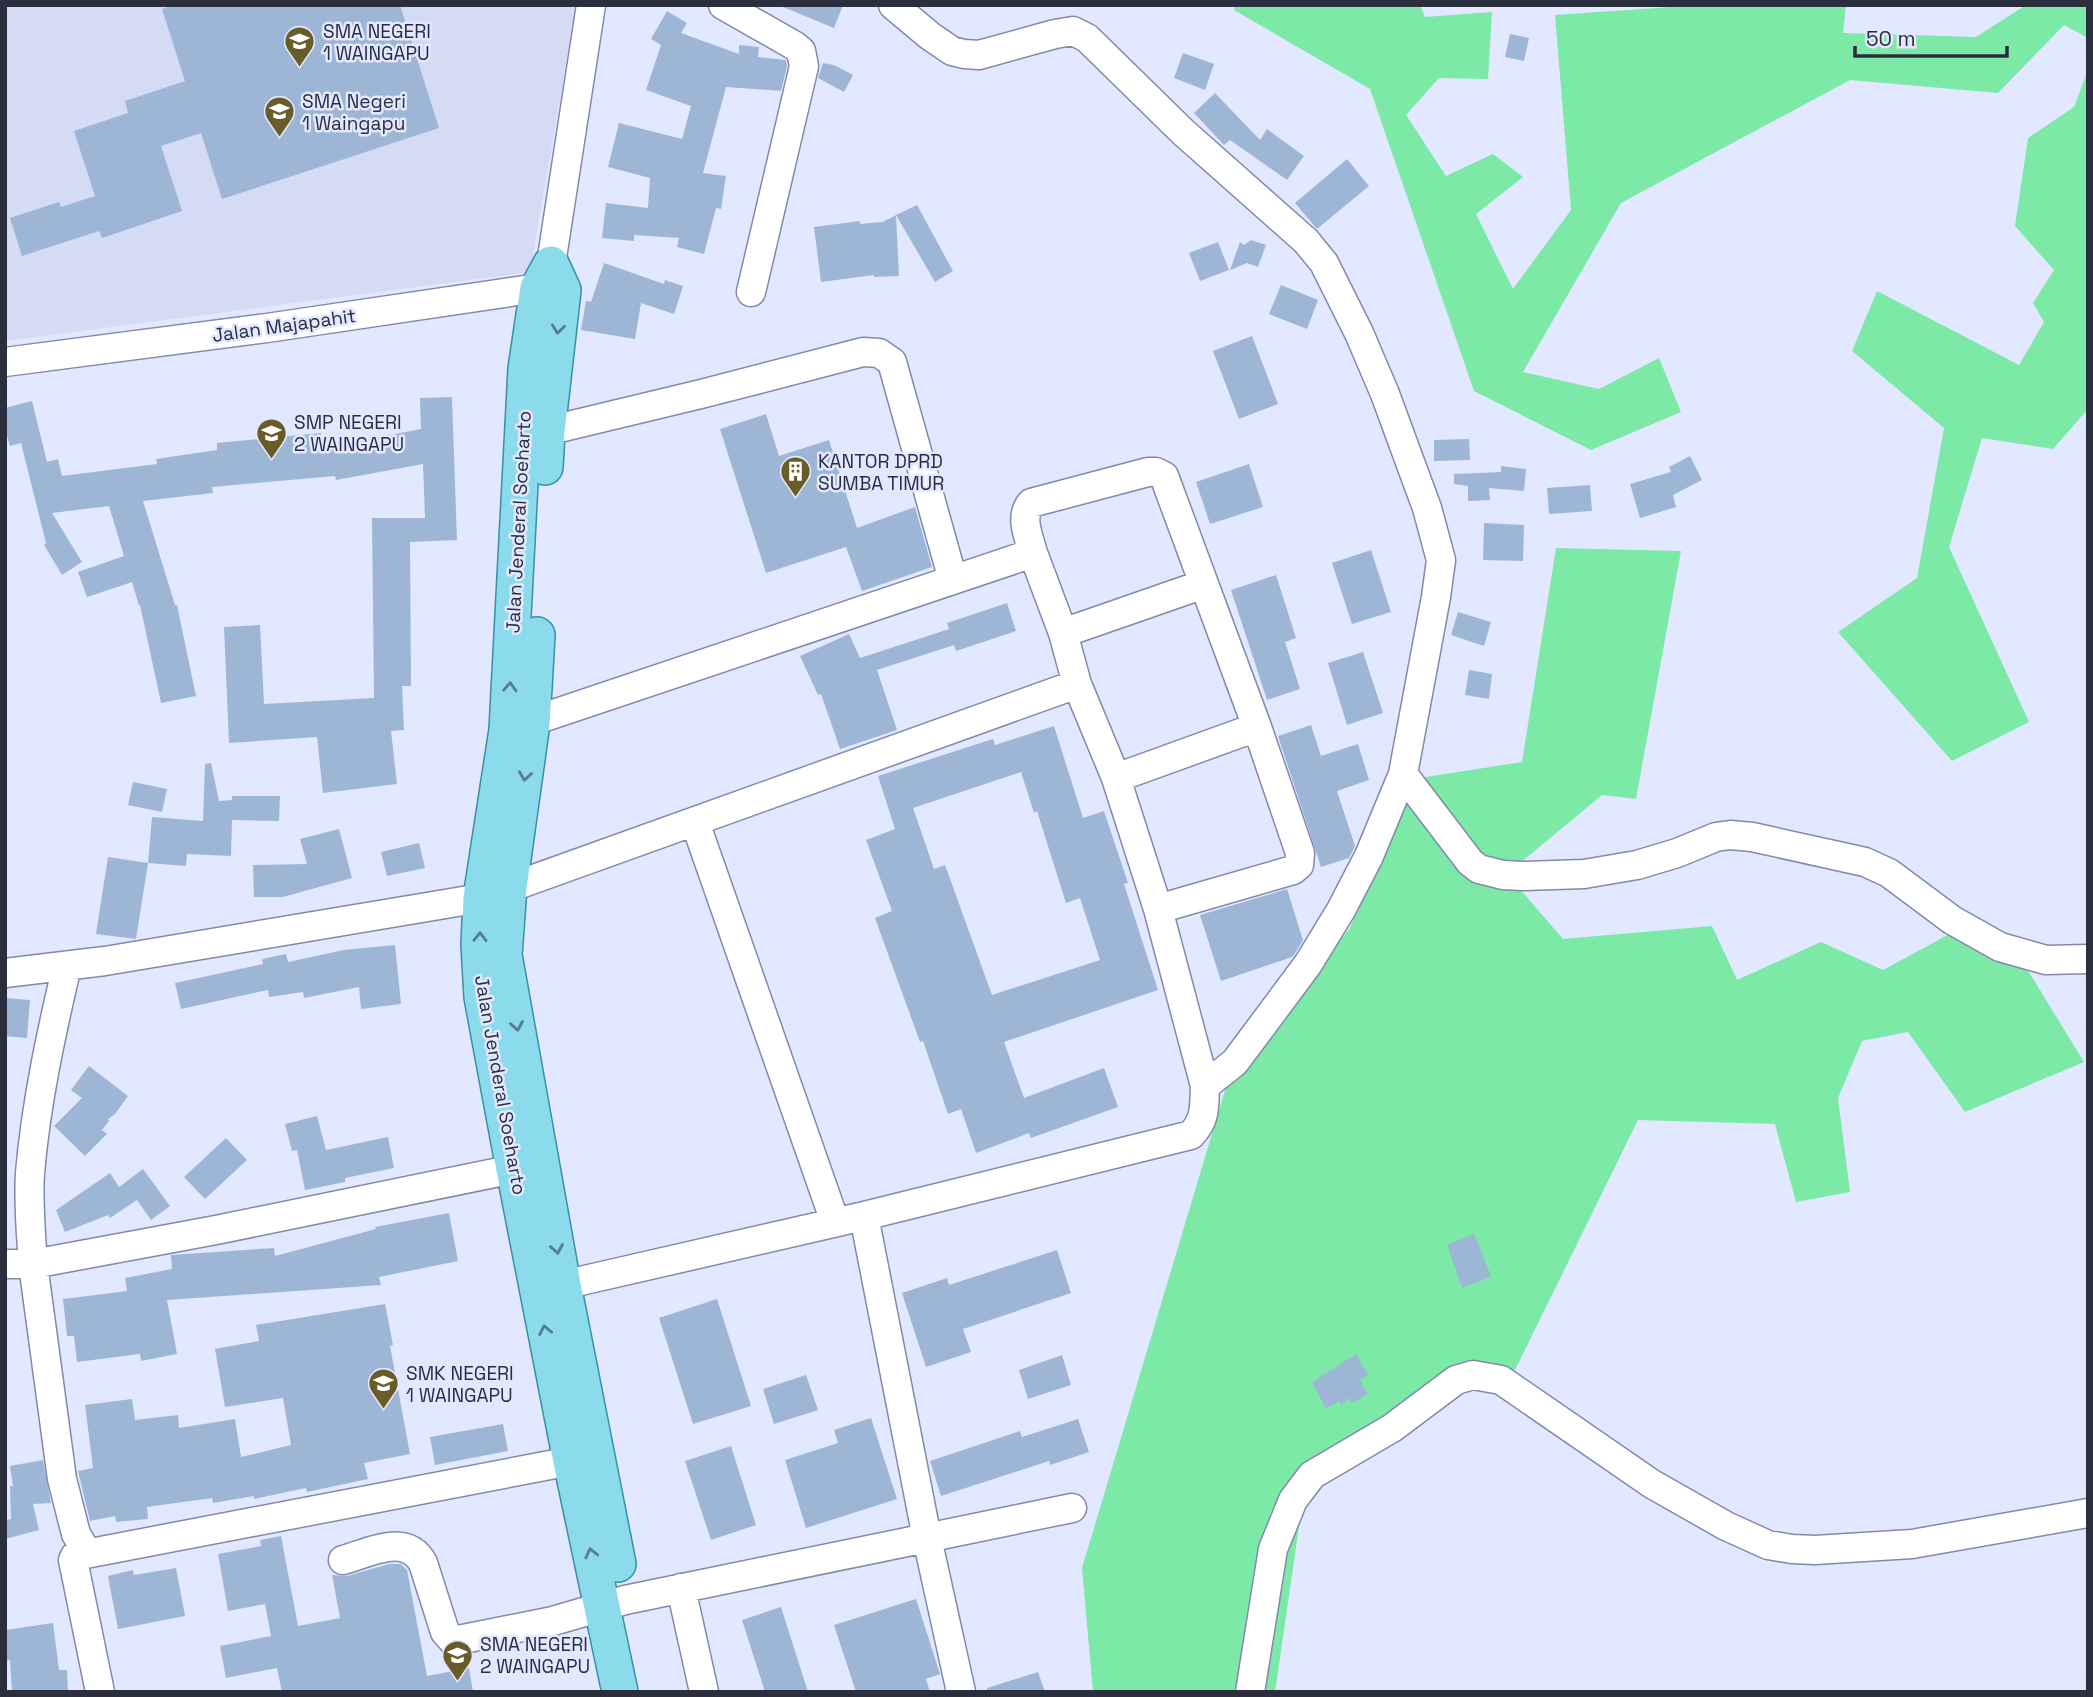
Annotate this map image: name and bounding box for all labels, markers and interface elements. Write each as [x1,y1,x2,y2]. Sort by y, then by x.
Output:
scale bar [1855,14,2007,58]
place label: SMA NEGERI 1 WAINGAPU [323,19,431,66]
school or university icon: SMA NEGERI 1 WAINGAPU [283,25,317,69]
text: 50 m [1866,25,1916,52]
place label: SMA Negeri 1 Waingapu [302,89,406,136]
school or university icon: SMA Negeri 1 Waingapu [262,95,296,139]
street label: Jalan Majapahit [211,303,358,348]
one-way arrow [550,324,565,335]
place label: SMP NEGERI 2 WAINGAPU [294,410,404,457]
street label: Jalan Jenderal Soeharto [500,410,537,634]
school or university icon: SMP NEGERI 2 WAINGAPU [254,416,288,460]
place label: KANTOR DPRD SUMBA TIMUR [818,449,944,496]
building icon: KANTOR DPRD SUMBA TIMUR [778,455,812,499]
one-way arrow [502,682,517,693]
one-way arrow [518,770,533,782]
one-way arrow [472,932,487,943]
street label: Jalan Jenderal Soeharto [469,973,532,1197]
one-way arrow [508,1019,523,1031]
one-way arrow [549,1243,564,1255]
one-way arrow [539,1324,554,1336]
place label: SMK NEGERI 1 WAINGAPU [406,1361,514,1408]
school or university icon: SMK NEGERI 1 WAINGAPU [366,1367,400,1411]
one-way arrow [585,1547,600,1559]
place label: SMA NEGERI 2 WAINGAPU [480,1632,590,1679]
school or university icon: SMA NEGERI 2 WAINGAPU [440,1638,474,1682]

